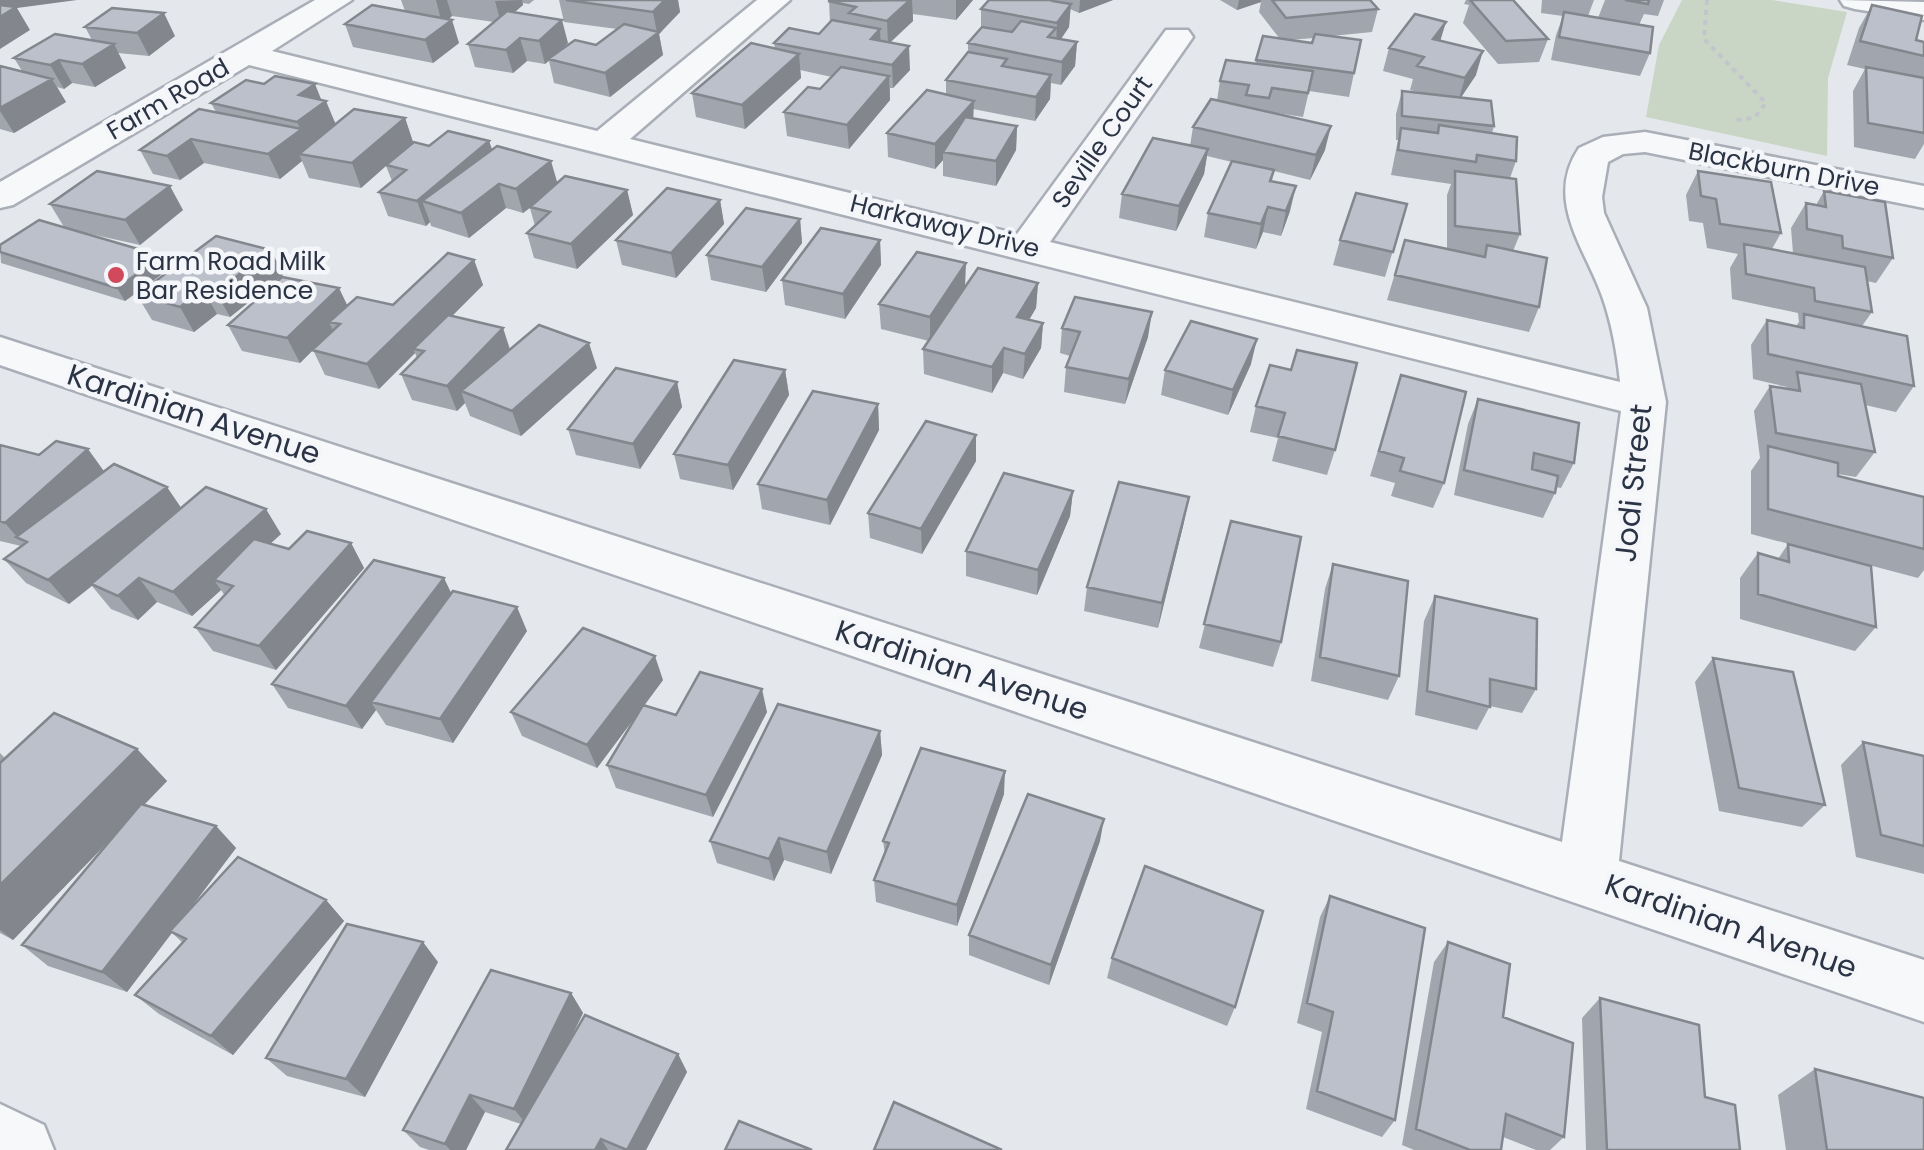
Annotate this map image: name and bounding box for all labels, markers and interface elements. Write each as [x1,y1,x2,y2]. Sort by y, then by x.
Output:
street label: Farm Road [100,50,236,148]
street label: Seville Court [1043,69,1161,215]
street label: Blackburn Drive [1685,133,1883,205]
street label: Harkaway Drive [847,186,1043,266]
place label: Farm Road Milk Bar Residence [136,244,326,308]
marker: Farm Road Milk Bar Residence [105,264,127,286]
street label: Kardinian Avenue [62,353,326,475]
street label: Jodi Street [1603,402,1663,564]
street label: Kardinian Avenue [830,609,1094,731]
street label: Kardinian Avenue [1599,863,1863,989]

